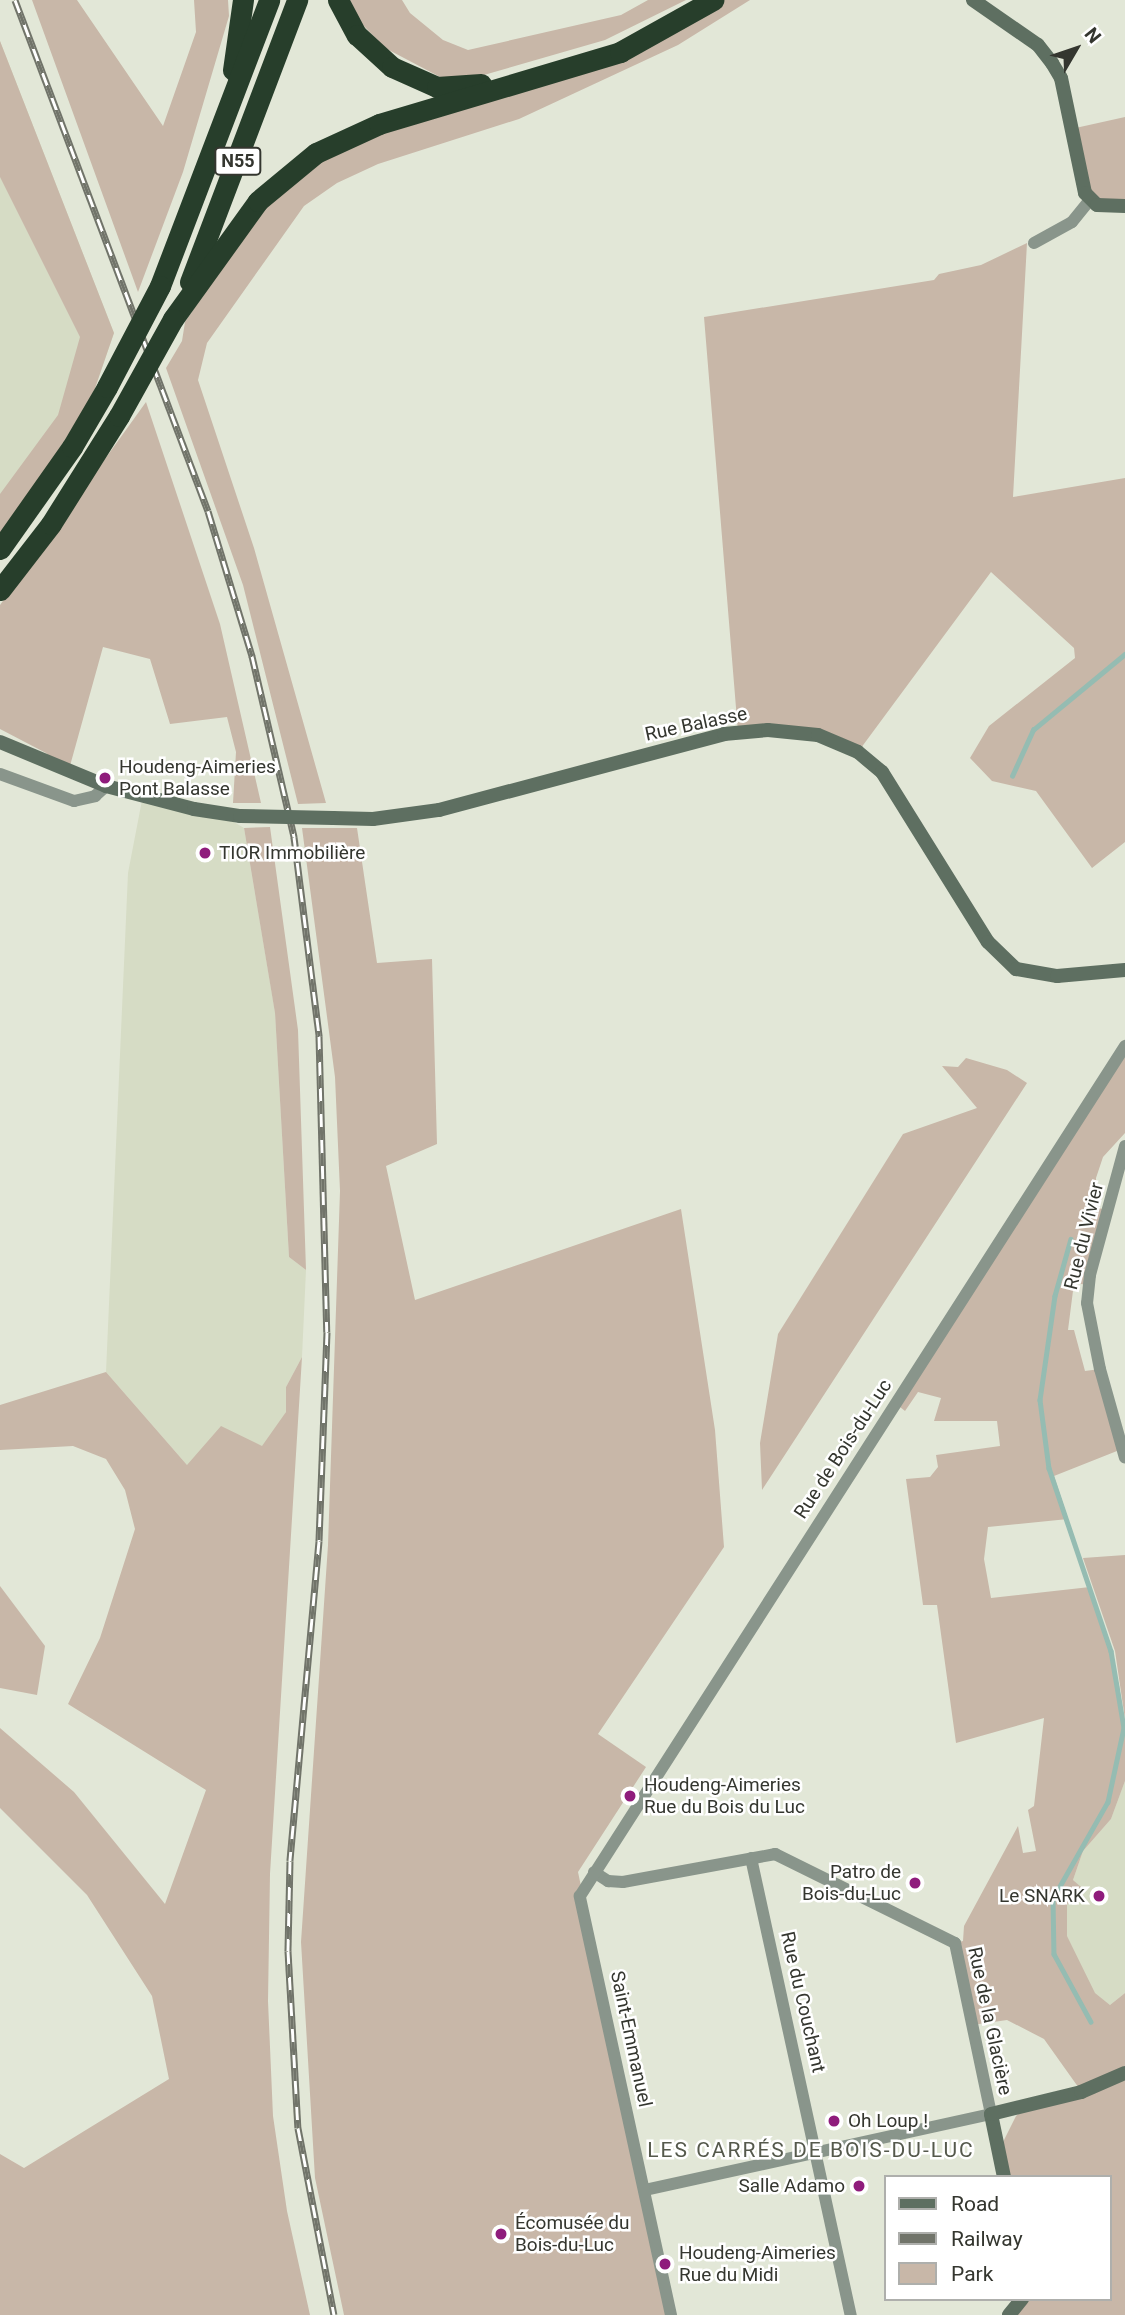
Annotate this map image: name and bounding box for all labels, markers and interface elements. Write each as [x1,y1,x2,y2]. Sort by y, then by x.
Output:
north arrow [1041,14,1111,84]
text: N [1080,23,1106,48]
road number: N55 [214,146,262,176]
street label: Rue Balasse [643,702,749,746]
place label: Houdeng-Aimeries Pont Balasse [119,756,276,800]
marker: Houdeng-Aimeries Pont Balasse [97,770,113,786]
place label: TIOR Immobilière [219,842,365,864]
marker: TIOR Immobilière [197,845,213,861]
street label: Rue du Vivier [1060,1180,1108,1292]
street label: Rue de Bois-du-Luc [789,1375,897,1523]
place label: Houdeng-Aimeries Rue du Bois du Luc [644,1774,805,1818]
marker: Houdeng-Aimeries Rue du Bois du Luc [622,1788,638,1804]
place label: Patro de Bois-du-Luc [802,1861,901,1905]
marker: Patro de Bois-du-Luc [907,1875,923,1891]
place label: Le SNARK [999,1885,1085,1907]
marker: Le SNARK [1091,1888,1107,1904]
street label: Rue du Couchant [776,1929,830,2075]
street label: Rue de la Glacière [963,1945,1017,2097]
street label: Saint-Emmanuel [605,1969,657,2109]
place label: Oh Loup ! [848,2110,928,2132]
marker: Oh Loup ! [826,2113,842,2129]
district label: LES CARRÉS DE BOIS-DU-LUC [650,2137,972,2163]
place label: Salle Adamo [738,2175,845,2197]
legend [884,2175,1111,2301]
marker: Salle Adamo [851,2178,867,2194]
text: Road [951,2192,999,2216]
place label: Écomusée du Bois-du-Luc [515,2212,629,2256]
marker: Écomusée du Bois-du-Luc [493,2226,509,2242]
text: Railway [951,2227,1023,2251]
place label: Houdeng-Aimeries Rue du Midi [679,2242,836,2286]
marker: Houdeng-Aimeries Rue du Midi [657,2256,673,2272]
text: Park [951,2262,993,2286]

